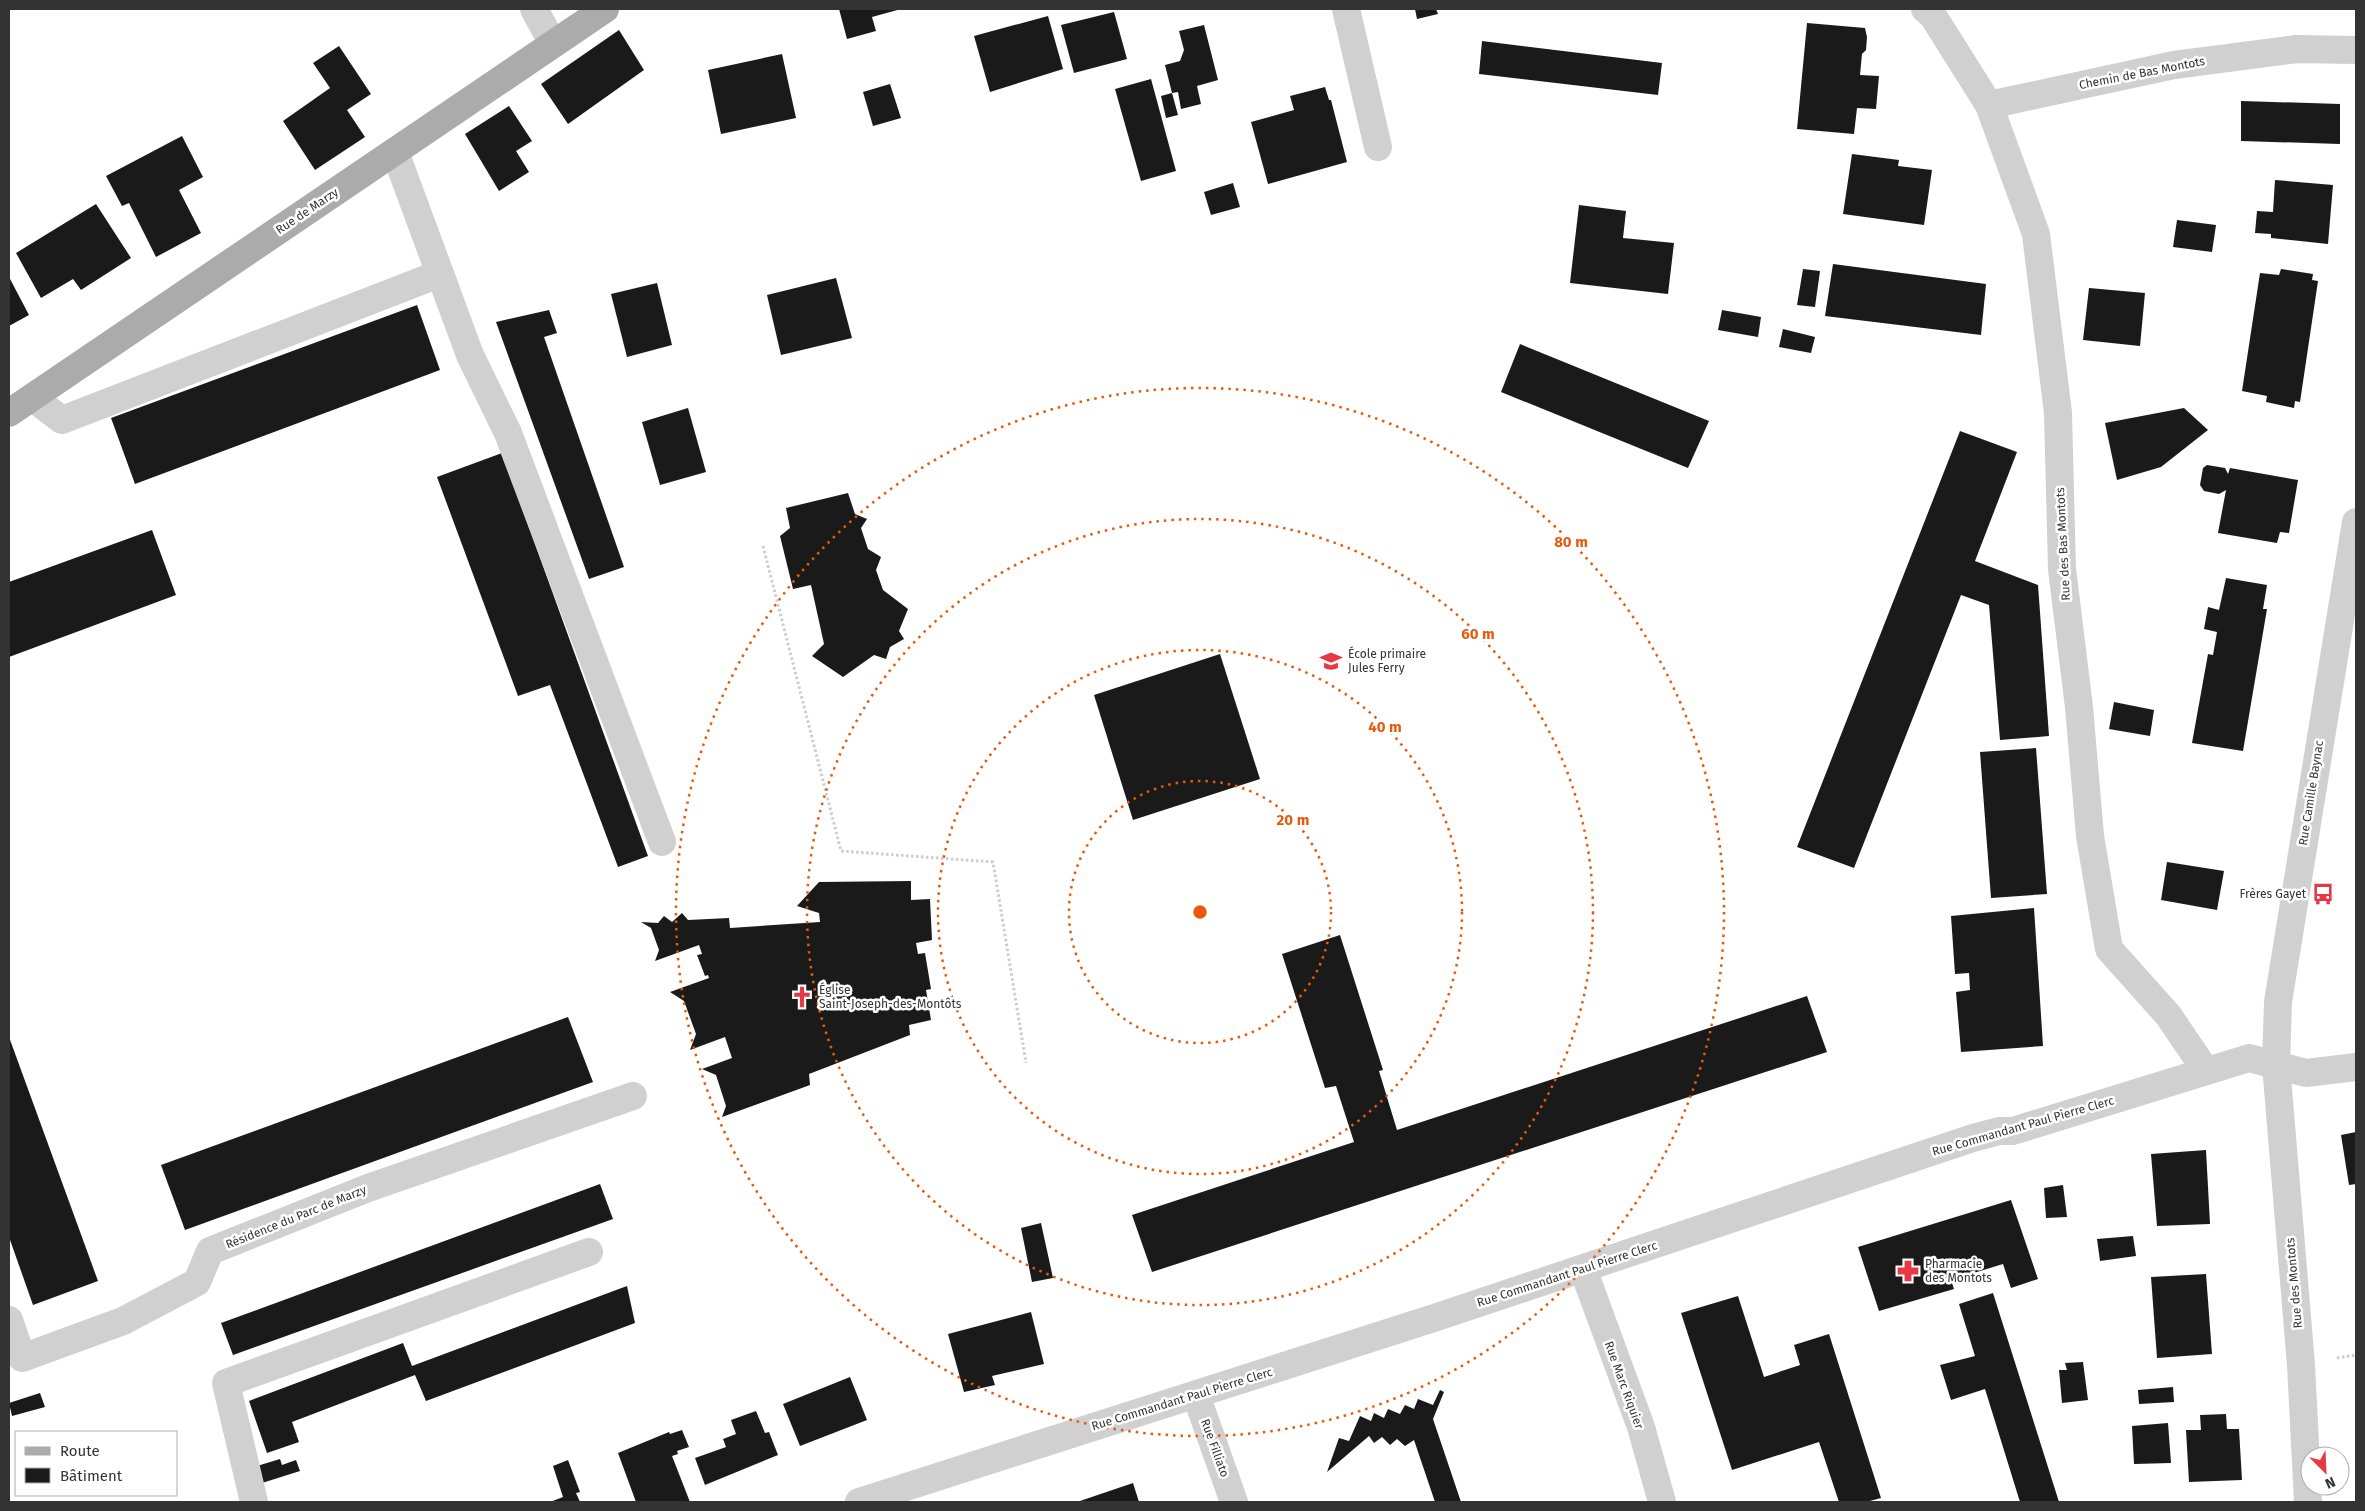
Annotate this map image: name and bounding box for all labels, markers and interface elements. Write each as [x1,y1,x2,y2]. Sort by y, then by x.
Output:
street label: Chemin de Bas Montots [2078,54,2206,92]
street label: Rue de Marzy [273,185,341,237]
street label: Rue des Bas Montots [2053,487,2073,601]
text: 80 m [1554,533,1588,551]
text: 60 m [1461,625,1495,643]
place label: École primaire Jules Ferry [1348,646,1426,675]
school or university icon: École primaire Jules Ferry [1318,648,1344,674]
text: 40 m [1368,718,1402,736]
street label: Rue Camille Baynac [2296,739,2326,847]
text: 20 m [1277,811,1309,829]
bus stop icon: Frères Gayet [2310,881,2336,907]
place label: Frères Gayet [2239,887,2307,901]
centre of rings [1191,903,1209,921]
place label: Église Saint-Joseph-des-Montôts [819,982,962,1011]
church icon: Église Saint-Joseph-des-Montôts [789,984,815,1010]
street label: Rue Commandant Paul Pierre Clerc [1930,1093,2116,1159]
street label: Résidence du Parc de Marzy [224,1182,368,1252]
street label: Rue des Montots [2283,1237,2305,1329]
street label: Rue Commandant Paul Pierre Clerc [1475,1238,1659,1310]
place label: Pharmacie des Montots [1925,1257,1992,1285]
pharmacy icon: Pharmacie des Montots [1895,1258,1921,1284]
street label: Rue Marc Riquier [1602,1339,1646,1431]
street label: Rue Commandant Paul Pierre Clerc [1090,1365,1274,1433]
street label: Rue Filliato [1198,1417,1232,1479]
legend [15,1431,178,1496]
text: Route [60,1442,100,1460]
north arrow [2300,1446,2350,1496]
text: Bâtiment [60,1467,123,1485]
text: N [2322,1473,2338,1492]

